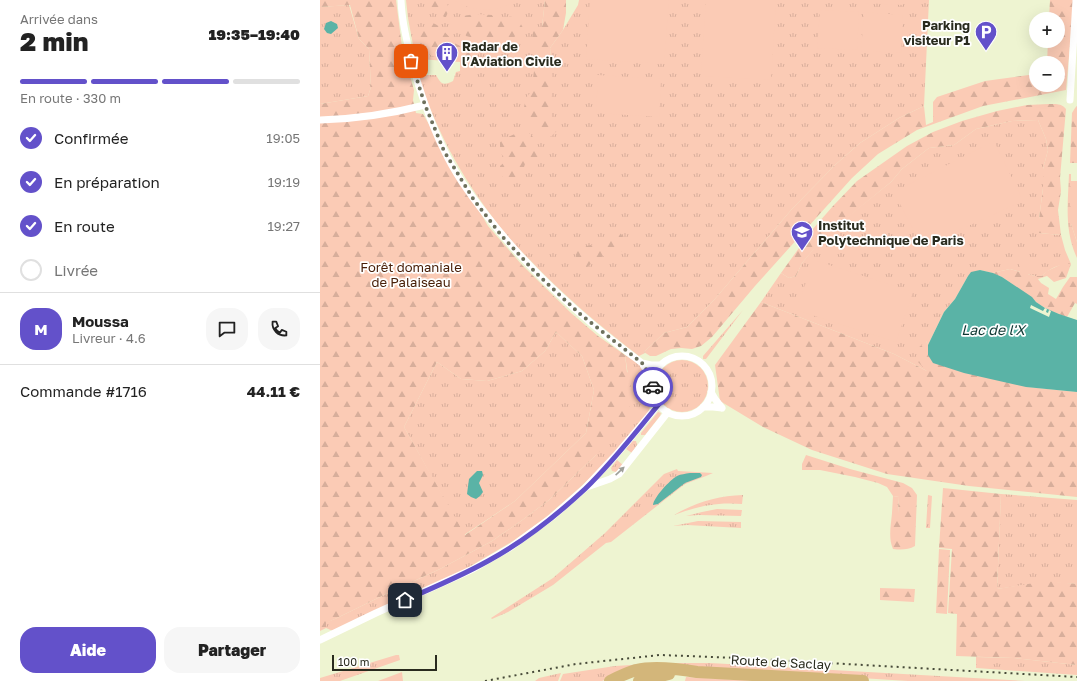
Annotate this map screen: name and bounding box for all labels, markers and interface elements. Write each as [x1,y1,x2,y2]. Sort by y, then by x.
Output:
text: Arrivée dans [20,11,98,27]
map controls [1029,12,1065,92]
button: + [1029,12,1065,48]
place label: Parking visiteur P1 [903,17,970,48]
parking icon: Parking visiteur P1 [973,19,999,52]
text: 19:35–19:40 [208,25,300,43]
text: 2 min [20,26,88,57]
place label: Radar de l’Aviation Civile [462,38,562,69]
building icon: Radar de l’Aviation Civile [434,40,460,73]
pin [394,44,428,78]
icon: bag [400,50,422,72]
button: − [1029,56,1065,92]
text: En route · 330 m [20,90,121,106]
icon: check [20,127,42,149]
text: Confirmée [54,129,128,147]
text: 19:05 [266,130,300,146]
icon: check [20,171,42,193]
text: En préparation [54,173,160,191]
text: 19:19 [268,174,300,190]
icon: check [20,215,42,237]
text: En route [54,217,115,235]
place label: Institut Polytechnique de Paris [818,217,964,248]
text: 19:27 [267,218,300,234]
school or university icon: Institut Polytechnique de Paris [789,219,815,252]
park label: Forêt domaniale de Palaiseau [360,259,462,290]
text: Livrée [54,261,98,279]
button: chat [206,308,248,350]
button: phone [258,308,300,350]
text: Moussa [72,312,129,330]
text: M [34,320,48,338]
water label: Lac de l'X [961,321,1028,338]
text: Livreur · 4.6 [72,330,146,346]
courier [633,367,673,407]
icon: car [642,376,664,398]
text: Commande #1716 [20,382,147,400]
text: 44.11 € [247,382,300,400]
one-way arrow [615,467,625,476]
pin [388,583,422,617]
icon: home [394,589,416,611]
button: Aide [20,627,156,673]
button: Partager [164,627,300,673]
street label: Route de Saclay [730,651,832,673]
scale bar [332,653,437,672]
text: 100 m [338,655,369,668]

